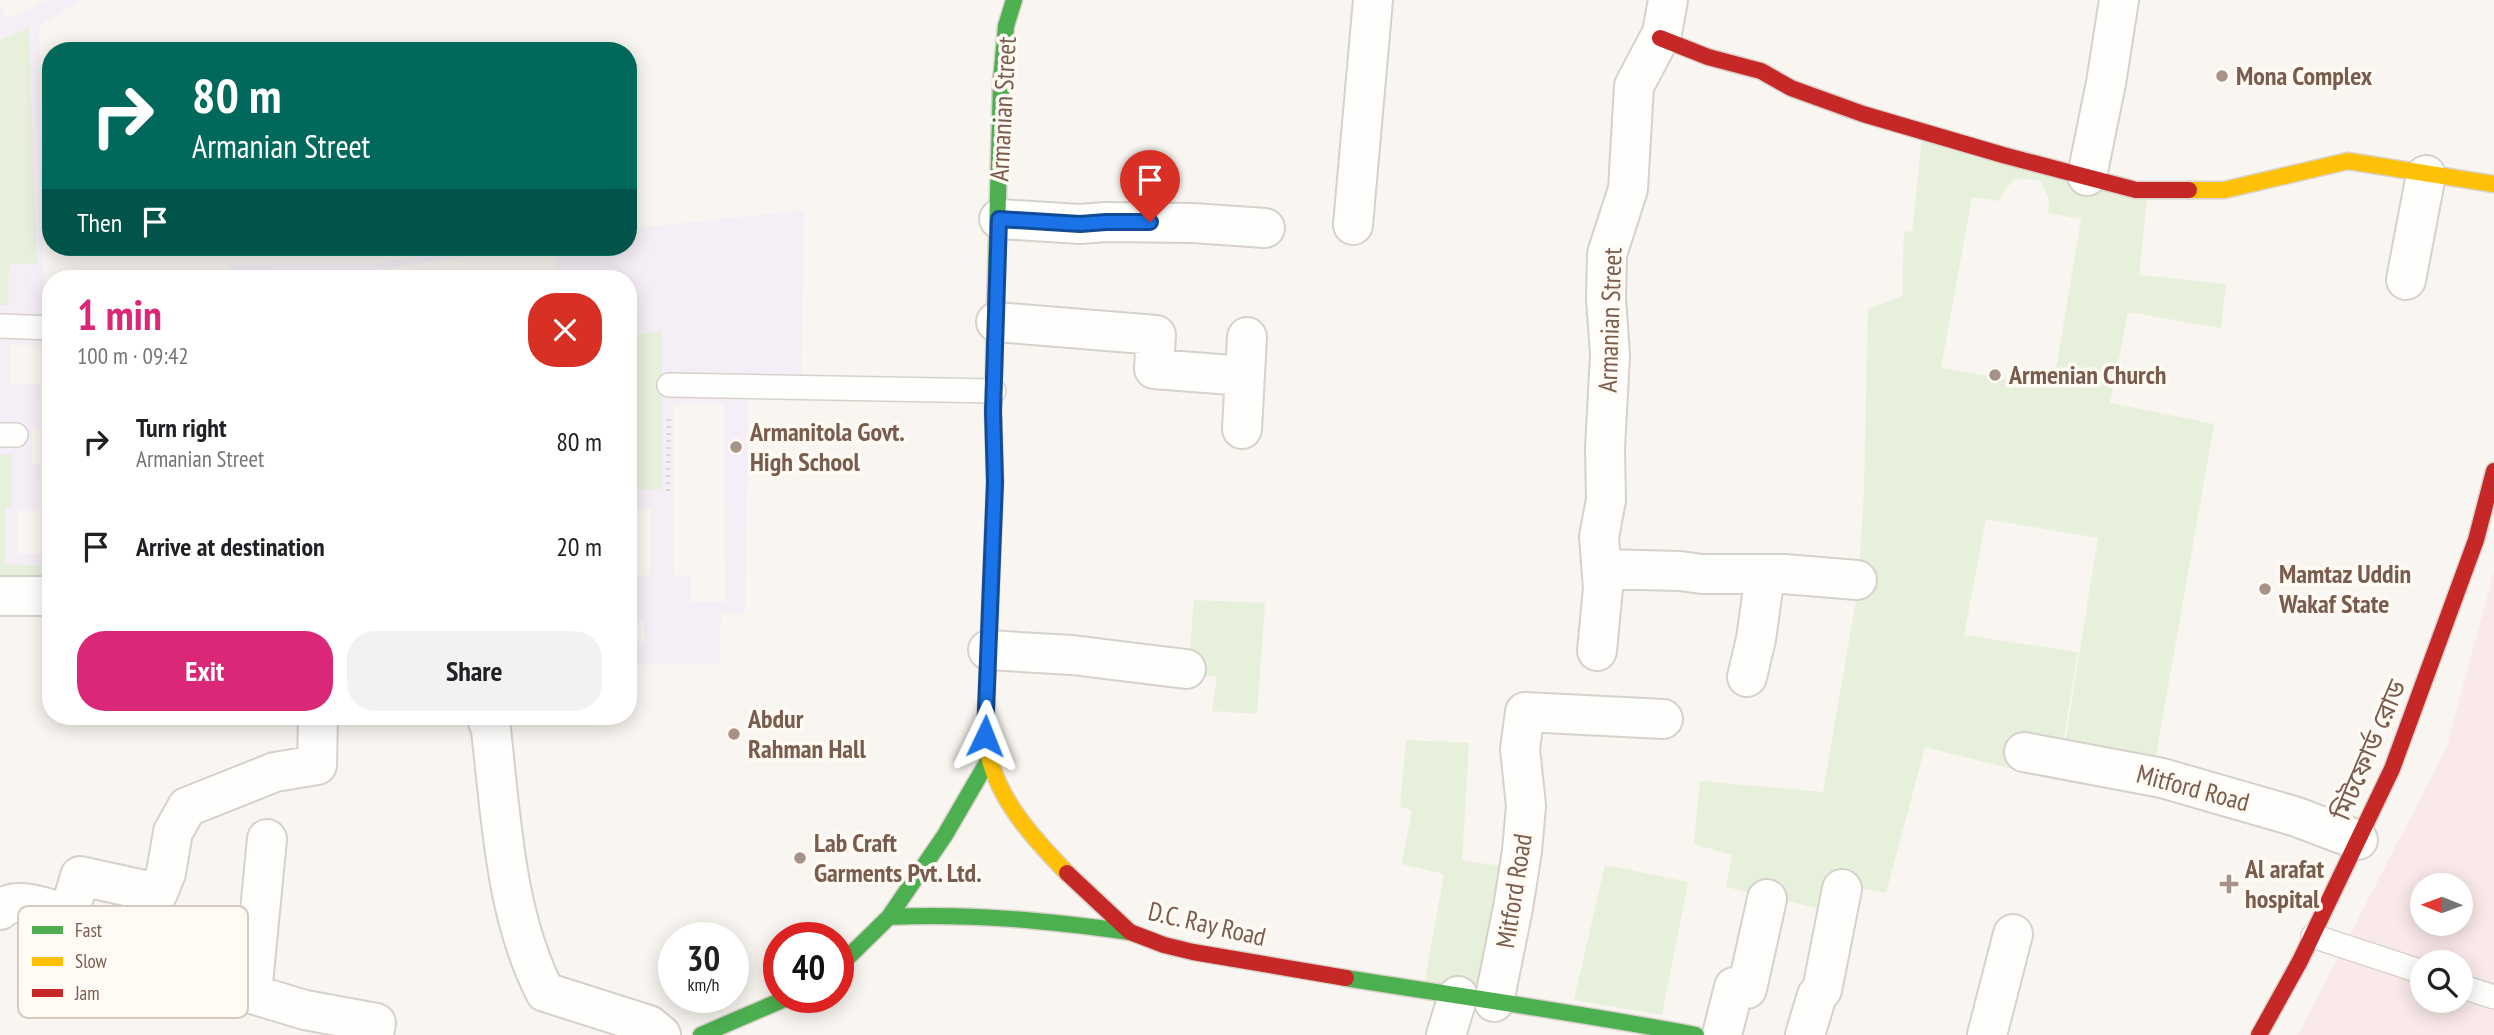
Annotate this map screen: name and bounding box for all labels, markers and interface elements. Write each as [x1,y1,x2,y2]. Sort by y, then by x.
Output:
street label: Armanian Street [982,36,1023,182]
place label: Mona Complex [2236,59,2373,92]
text: 80 m [192,63,281,127]
marker: Mona Complex [2214,68,2230,84]
icon: right [77,70,168,161]
text: Armanian Street [192,125,370,167]
pin [1120,150,1180,222]
icon: arrive [1131,161,1169,199]
icon: arrive [136,203,174,241]
text: Then [77,206,122,239]
street label: Armanian Street [1590,247,1629,393]
text: 1 min [77,287,162,342]
button: close [528,293,602,367]
text: 100 m · 09:42 [77,341,189,370]
place label: Armenian Church [2008,358,2167,391]
marker: Armenian Church [1987,367,2003,383]
text: Turn right [136,411,227,444]
place label: Armanitola Govt. High School [749,415,905,478]
icon: right [77,423,115,461]
text: 80 m [556,425,602,458]
marker: Armanitola Govt. High School [728,439,744,455]
text: Armanian Street [136,444,264,473]
icon: arrive [77,528,115,566]
text: Arrive at destination [136,530,325,563]
text: 20 m [556,530,602,563]
place label: Mamtaz Uddin Wakaf State [2278,557,2411,620]
marker: Mamtaz Uddin Wakaf State [2257,581,2273,597]
button: Exit [77,631,333,711]
button: Share [347,631,602,711]
street label: মিটফোর্ড রোড [2324,674,2413,826]
position arrow [948,699,1022,773]
place label: Abdur Rahman Hall [747,702,866,765]
marker: Abdur Rahman Hall [726,726,742,742]
street label: Mitford Road [2133,757,2253,818]
place label: Lab Craft Garments Pvt. Ltd. [814,826,982,889]
street label: Mitford Road [1488,831,1539,950]
marker: Lab Craft Garments Pvt. Ltd. [792,850,808,866]
place label: Al arafat hospital [2244,852,2324,915]
north arrow [2410,873,2473,936]
map controls [2410,873,2473,1013]
marker: Al arafat hospital [2219,874,2239,894]
street label: D.C. Ray Road [1145,894,1269,953]
legend [18,906,248,1018]
text: Fast [75,918,103,942]
speed limit sign: 40 [763,922,854,1013]
text: 30 [687,935,720,981]
text: Slow [75,949,108,973]
button: search [2410,950,2473,1013]
text: km/h [688,973,719,996]
text: Jam [74,981,100,1005]

